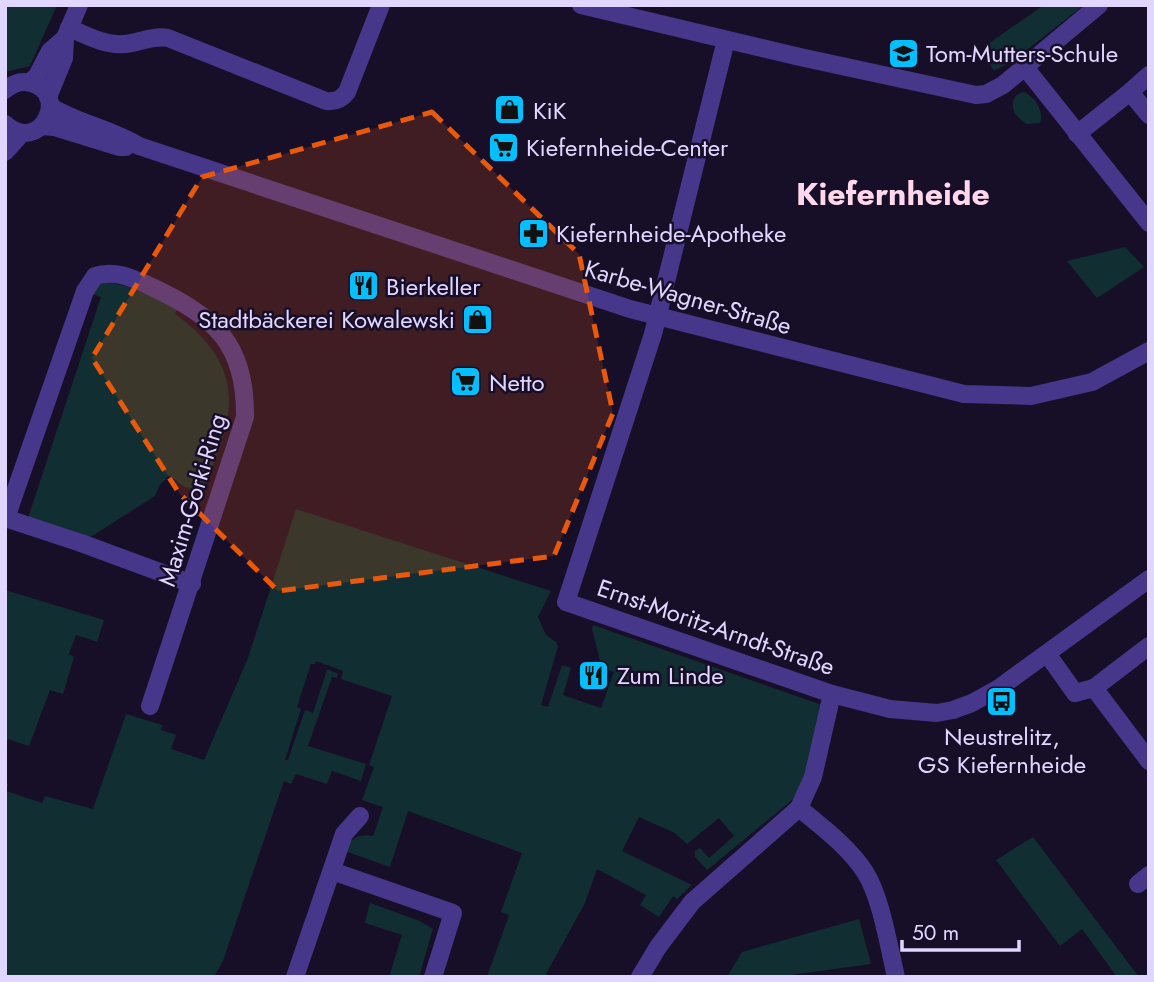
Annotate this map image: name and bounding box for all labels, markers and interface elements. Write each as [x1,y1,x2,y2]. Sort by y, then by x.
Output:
school or university icon: Tom-Mutters-Schule [886,36,920,70]
place label: Tom-Mutters-Schule [926,36,1118,71]
shop icon: KiK [493,93,527,127]
place label: KiK [533,93,567,128]
supermarket icon: Kiefernheide-Center [486,130,520,164]
place label: Kiefernheide-Center [526,130,729,165]
district label: Kiefernheide [796,171,990,217]
pharmacy icon: Kiefernheide-Apotheke [516,216,550,250]
place label: Kiefernheide-Apotheke [556,216,786,251]
street label: Karbe-Wagner-Straße [580,251,796,343]
restaurant icon: Bierkeller [346,269,380,303]
place label: Bierkeller [386,269,481,304]
place label: Stadtbäckerei Kowalewski [198,302,455,337]
shop icon: Stadtbäckerei Kowalewski [461,302,495,336]
supermarket icon: Netto [449,365,483,399]
place label: Netto [489,365,545,400]
street label: Maxim-Gorki-Ring [149,409,235,591]
street label: Ernst-Moritz-Arndt-Straße [593,570,839,684]
restaurant icon: Zum Linde [577,658,611,692]
place label: Zum Linde [617,658,724,693]
bus stop icon: Neustrelitz, GS Kiefernheide [985,685,1019,719]
place label: Neustrelitz, GS Kiefernheide [918,719,1086,782]
scale bar [902,908,1019,952]
text: 50 m [912,918,959,948]

